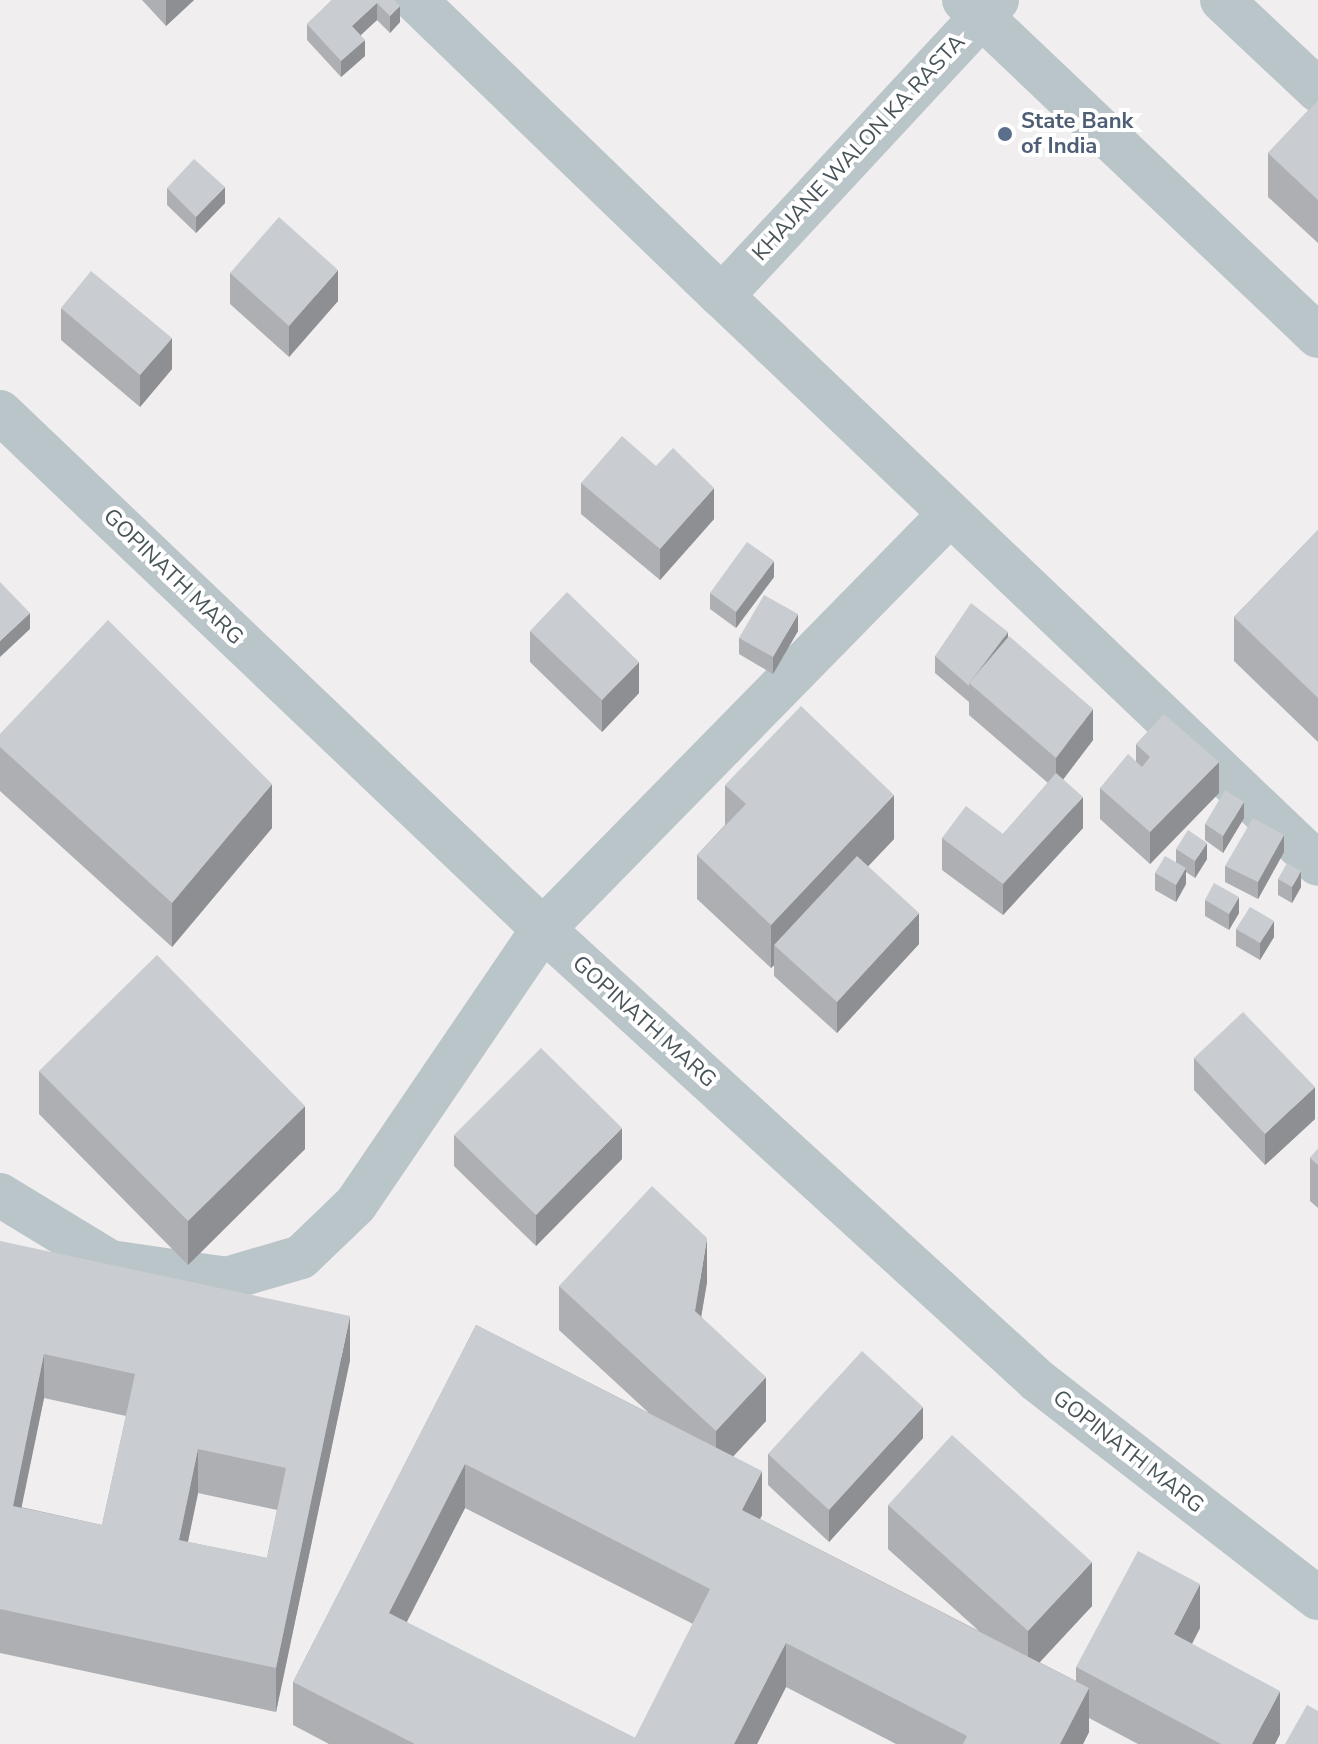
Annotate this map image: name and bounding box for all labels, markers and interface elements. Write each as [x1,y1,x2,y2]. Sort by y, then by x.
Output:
street label: KHAJANE WALON KA RASTA [747,29,971,267]
place label: State Bank of India [1021,108,1133,160]
marker: State Bank of India [996,125,1014,143]
street label: GOPINATH MARG [98,504,248,650]
street label: GOPINATH MARG [567,951,721,1093]
street label: GOPINATH MARG [1047,1385,1209,1519]

